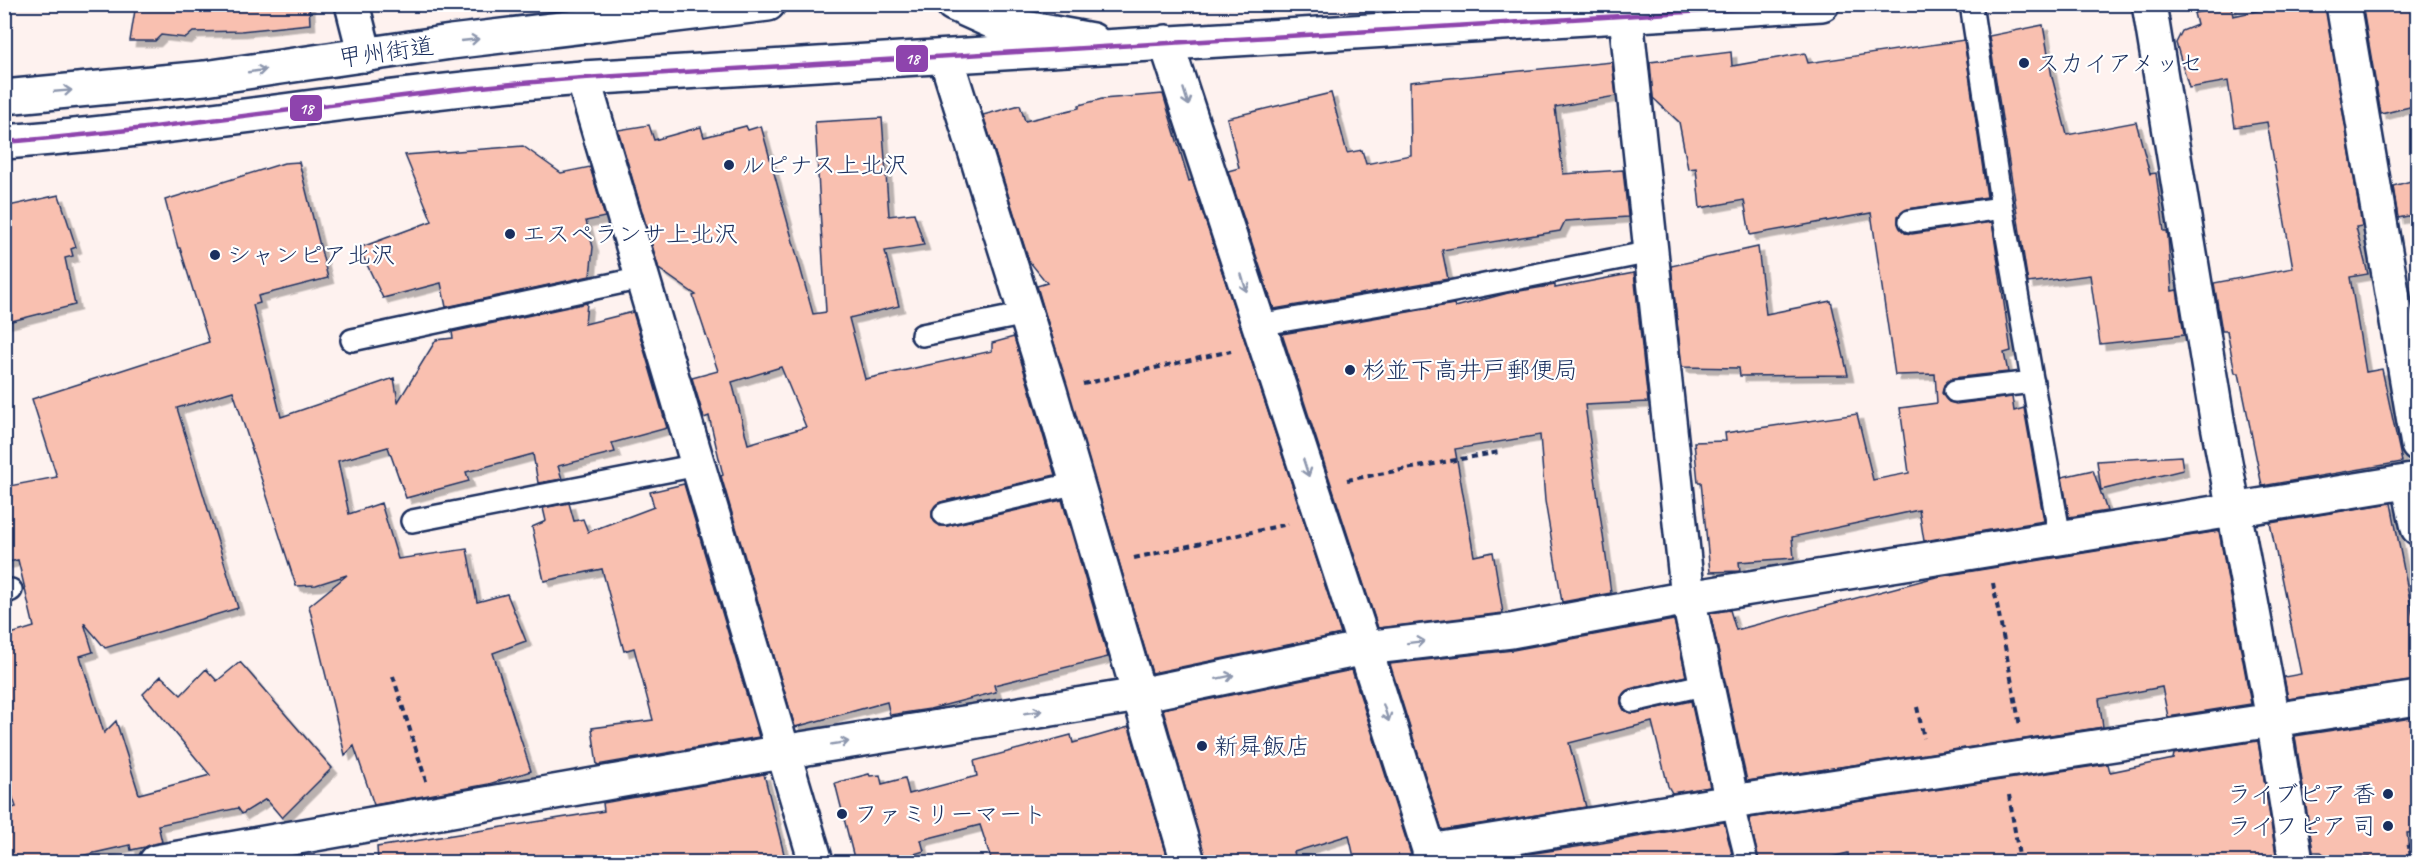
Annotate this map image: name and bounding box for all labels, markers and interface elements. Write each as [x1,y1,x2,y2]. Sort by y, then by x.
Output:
street label: 甲州街道 [336,30,436,74]
one-way arrow [460,35,479,46]
line badge: 18 [895,44,929,73]
place label: スカイアメッセ [2036,48,2203,78]
text: 18 [905,49,921,69]
marker: スカイアメッセ [2017,56,2031,70]
one-way arrow [246,65,266,76]
one-way arrow [52,85,72,96]
one-way arrow [1181,87,1192,106]
line badge: 18 [289,94,323,122]
text: 18 [299,99,315,119]
place label: ルピナス上北沢 [741,150,908,180]
marker: ルピナス上北沢 [722,158,736,172]
place label: エスペランサ上北沢 [522,219,738,249]
marker: エスペランサ上北沢 [503,227,517,241]
place label: シャンピア北沢 [227,240,395,270]
marker: シャンピア北沢 [208,248,222,262]
one-way arrow [1240,273,1251,292]
place label: 杉並下高井戸郵便局 [1362,355,1578,385]
marker: 杉並下高井戸郵便局 [1343,363,1357,377]
one-way arrow [1301,458,1312,477]
one-way arrow [1406,636,1426,647]
one-way arrow [1214,671,1234,682]
one-way arrow [1381,703,1392,722]
one-way arrow [1022,706,1042,717]
place label: 新曻飯店 [1214,731,1310,761]
one-way arrow [830,737,850,748]
marker: 新曻飯店 [1195,739,1209,753]
place label: ライブピア 香 [2227,779,2376,809]
marker: ライブピア 香 [2381,787,2395,801]
place label: ファミリーマート [854,799,1046,829]
marker: ファミリーマート [835,807,849,821]
place label: ライフピア 司 [2227,811,2376,841]
marker: ライフピア 司 [2381,819,2395,833]

